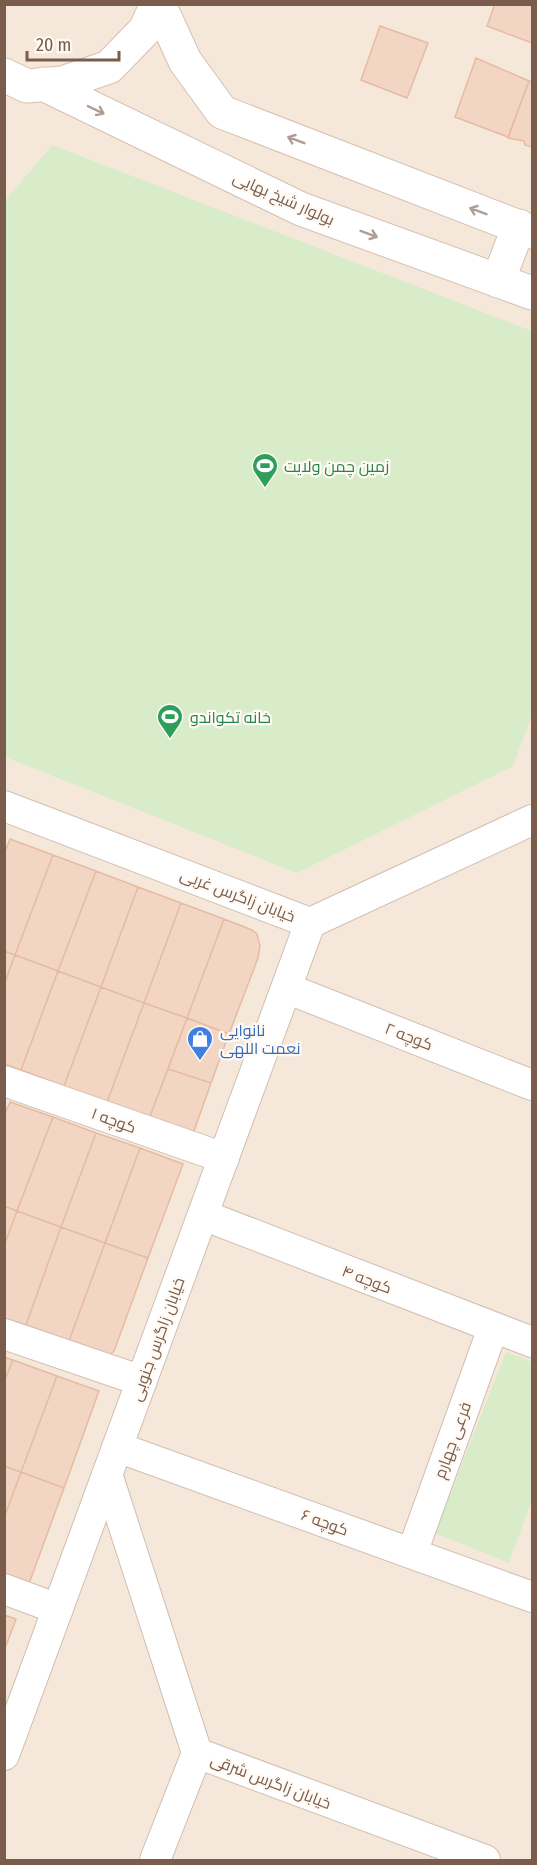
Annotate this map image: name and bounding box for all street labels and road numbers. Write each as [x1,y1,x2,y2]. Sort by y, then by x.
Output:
street label: بولوار شیخ بهایی [229,168,338,231]
street label: خیابان زاگرس غربی [177,865,298,927]
street label: کوچه ۲ [382,1019,435,1056]
street label: کوچه ۱ [88,1104,139,1139]
street label: کوچه ۴ [339,1261,394,1299]
street label: خیابان زاگرس جنوبی [126,1275,190,1404]
street label: فرعی چهارم [430,1399,477,1482]
street label: کوچه ۶ [298,1505,351,1542]
street label: خیابان زاگرس شرقی [208,1750,334,1814]

